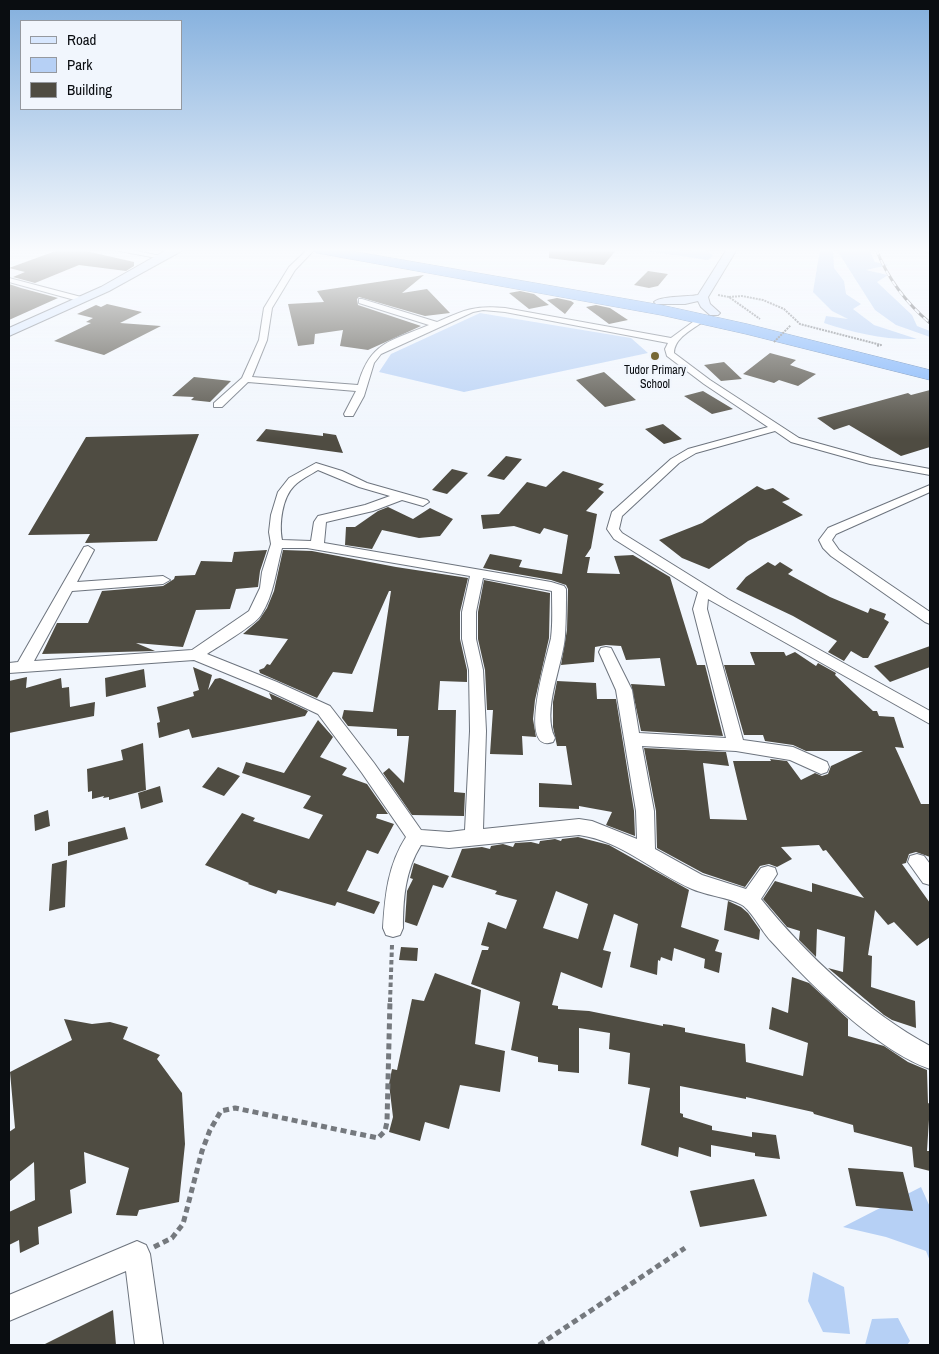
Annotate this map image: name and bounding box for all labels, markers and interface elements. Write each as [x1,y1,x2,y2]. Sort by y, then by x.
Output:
legend [20,20,182,110]
text: Road [67,29,96,50]
text: Park [67,54,92,75]
text: Building [67,79,112,100]
marker: Tudor Primary School [649,350,661,362]
place label: Tudor Primary School [624,364,686,392]

